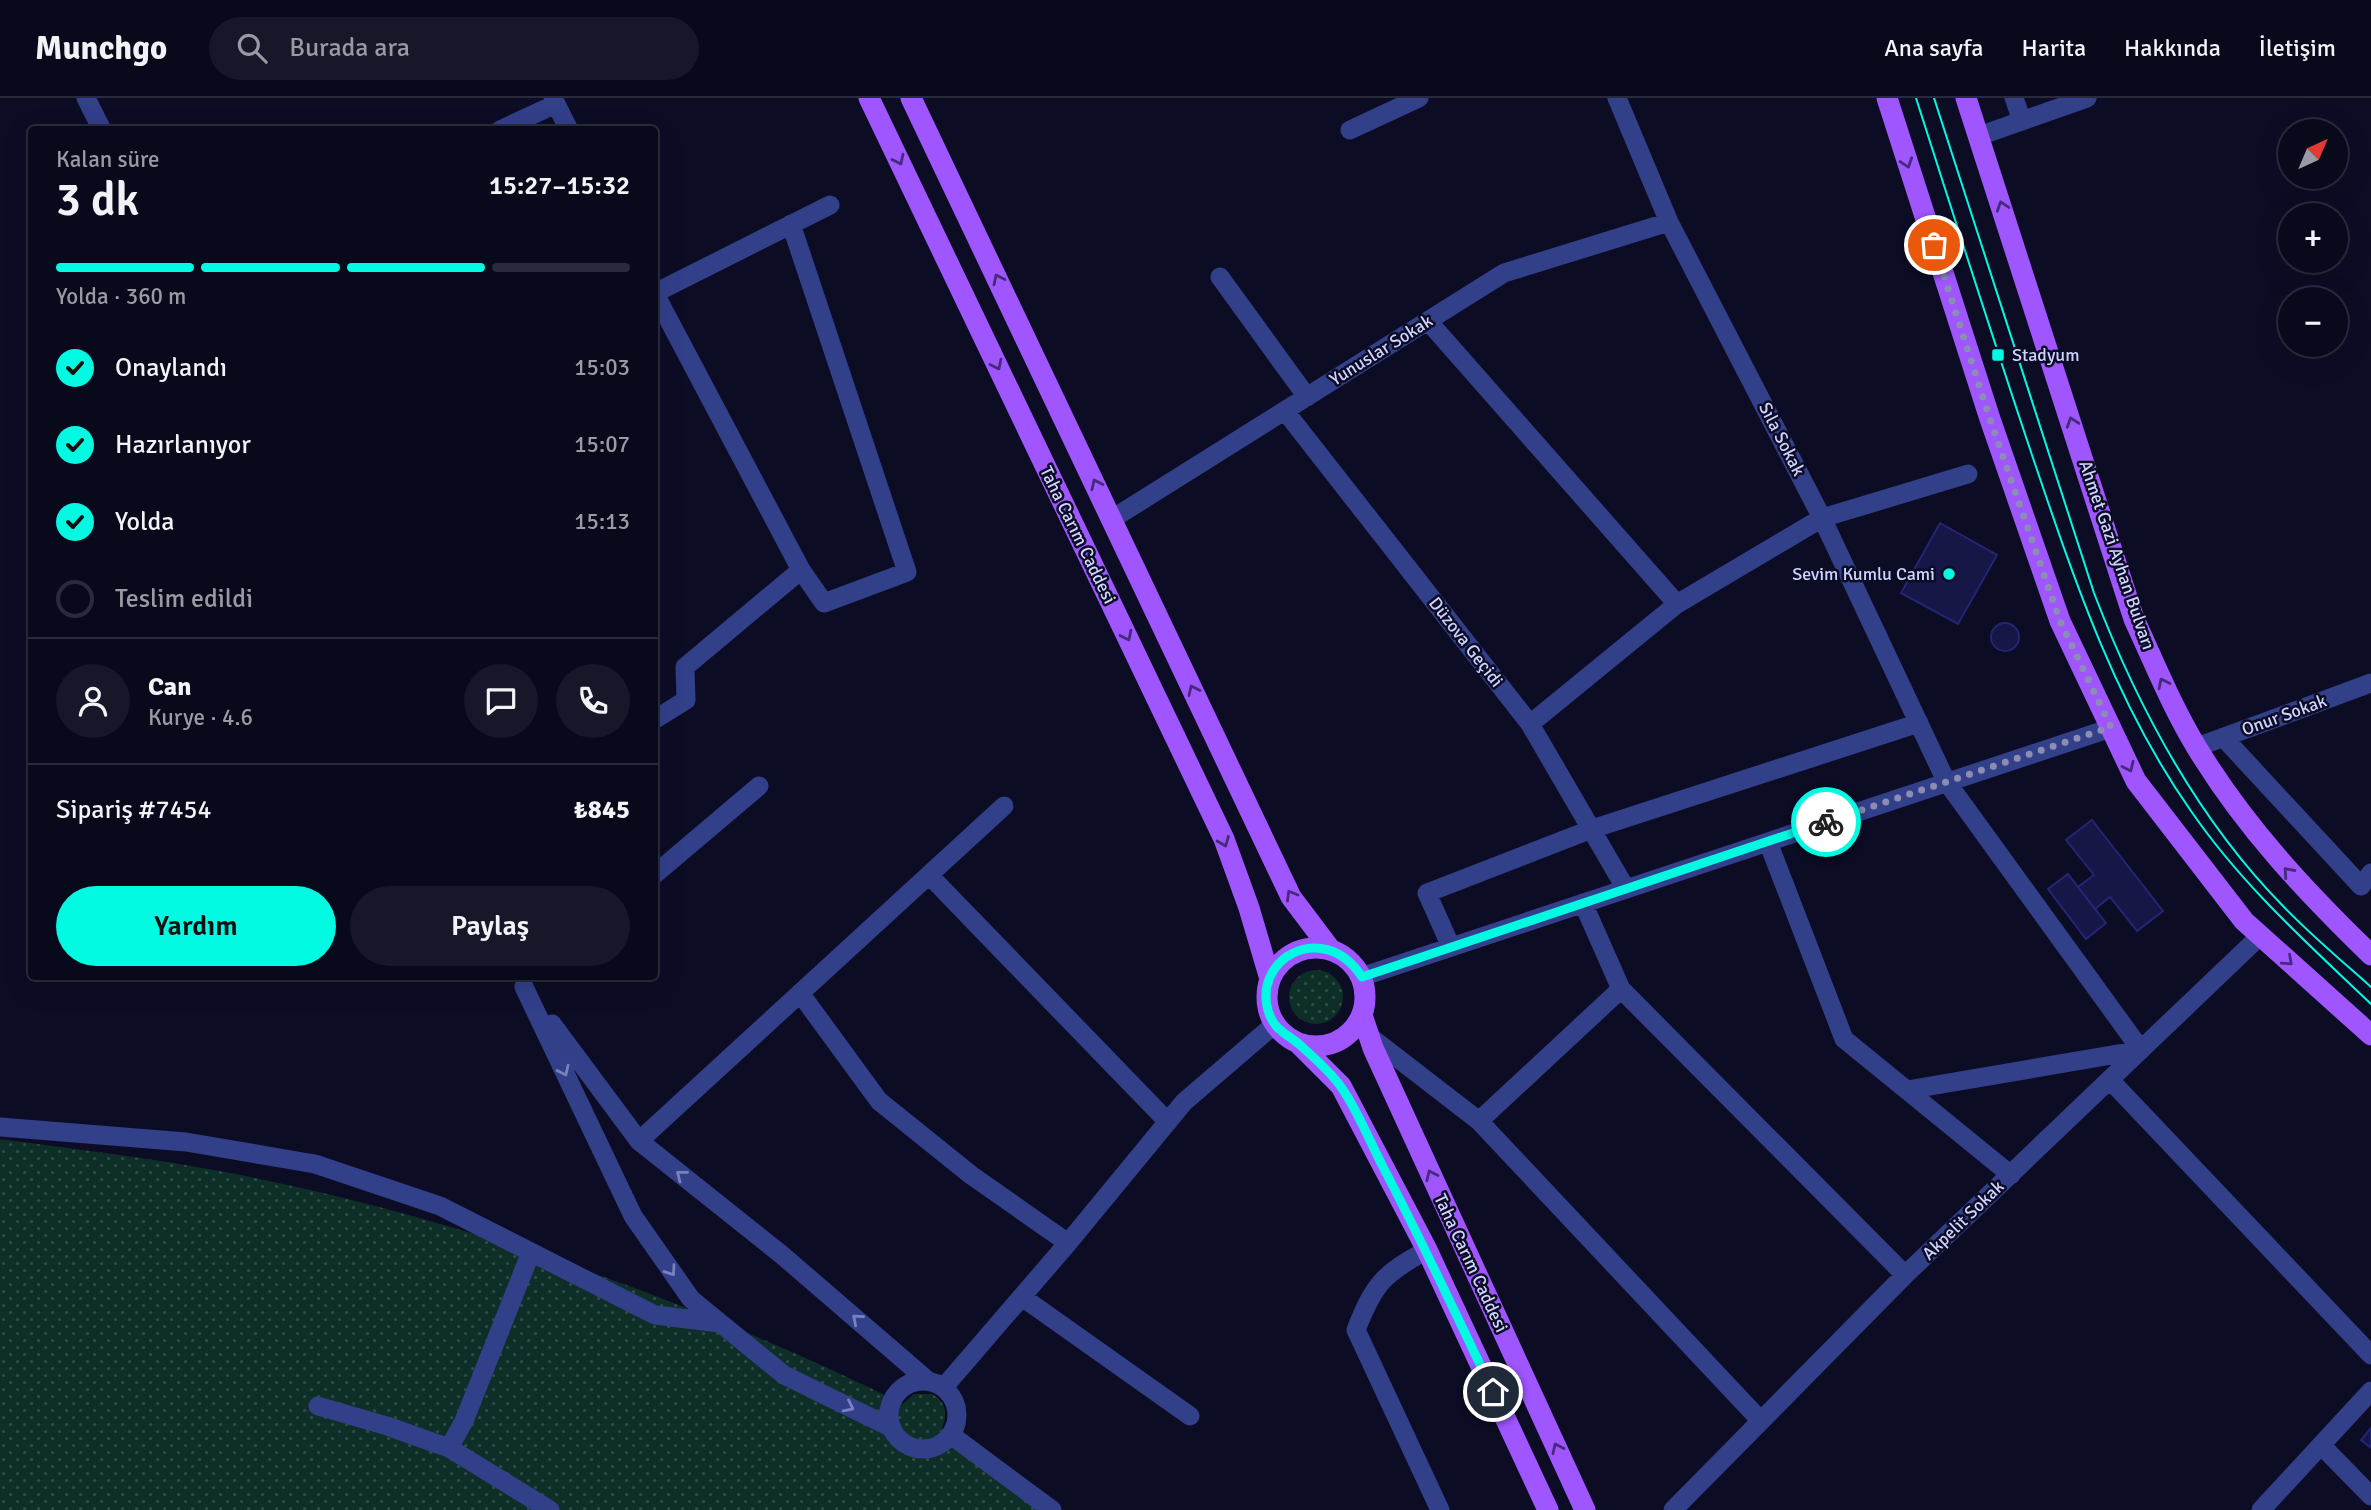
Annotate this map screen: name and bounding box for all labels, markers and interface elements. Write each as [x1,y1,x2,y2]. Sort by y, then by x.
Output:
search box [209,17,699,80]
text: Munchgo [35,28,167,69]
icon: search [233,29,271,67]
text: Burada ara [289,32,410,64]
text: Ana sayfa [1884,33,1984,63]
text: Harita [2022,33,2086,63]
text: Hakkında [2124,33,2221,63]
text: İletişim [2259,33,2336,63]
north arrow [2278,119,2348,189]
map controls [2278,119,2348,357]
text: Kalan süre [56,145,160,174]
one-way arrow [890,153,904,165]
one-way arrow [1899,157,1914,169]
text: 15:27–15:32 [489,170,630,202]
text: 3 dk [56,172,139,228]
one-way arrow [1995,200,2010,212]
button: + [2278,203,2348,273]
pin [1904,215,1964,275]
icon: bag [1915,226,1953,264]
one-way arrow [992,274,1006,286]
text: Yolda · 360 m [56,282,186,311]
button: − [2278,287,2348,357]
street label: Yunuslar Sokak [1325,310,1437,390]
place label: Stadyum [2012,344,2080,366]
marker: Stadyum [1990,347,2006,363]
icon: check [56,349,94,387]
text: Onaylandı [115,352,227,384]
text: 15:03 [574,353,630,382]
one-way arrow [988,358,1002,370]
street label: Sıla Sokak [1754,398,1810,480]
one-way arrow [2066,417,2080,429]
icon: check [56,426,94,464]
text: Hazırlanıyor [115,429,251,461]
text: 15:07 [574,430,630,459]
street label: Ahmet Gazi Ayhan Bulvarı [2074,457,2160,653]
street label: Taha Carım Caddesi [1035,463,1121,607]
one-way arrow [1090,479,1104,491]
icon: check [56,503,94,541]
text: Yolda [115,506,175,538]
text: 15:13 [574,507,630,536]
place label: Sevim Kumlu Cami [1792,563,1935,585]
marker: Sevim Kumlu Cami [1941,566,1957,582]
text: Teslim edildi [115,583,253,615]
street label: Düzova Geçidi [1424,593,1508,691]
one-way arrow [1118,629,1132,641]
button: person [56,664,130,738]
button: chat [464,664,538,738]
button: phone [556,664,630,738]
text: Can [148,671,191,703]
one-way arrow [2158,678,2172,690]
one-way arrow [1187,685,1201,697]
street label: Onur Sokak [2239,690,2329,740]
text: Kurye · 4.6 [148,703,253,732]
one-way arrow [2121,760,2135,772]
courier [1791,787,1861,857]
text: Sipariş #7454 [56,794,212,826]
text: ₺845 [574,794,630,826]
icon: bike [1807,803,1845,841]
one-way arrow [1216,835,1230,847]
one-way arrow [2284,867,2296,880]
button: Yardım [56,886,336,966]
button: Paylaş [350,886,630,966]
one-way arrow [1287,889,1300,902]
one-way arrow [2280,953,2293,965]
one-way arrow [556,1064,570,1076]
one-way arrow [1425,1170,1439,1182]
one-way arrow [677,1171,690,1183]
street label: Akpelit Sokak [1917,1175,2009,1265]
street label: Taha Carım Caddesi [1429,1190,1513,1336]
one-way arrow [663,1263,675,1276]
one-way arrow [852,1315,865,1327]
pin [1463,1362,1523,1422]
icon: home [1474,1373,1512,1411]
one-way arrow [842,1399,854,1413]
one-way arrow [1551,1443,1565,1455]

